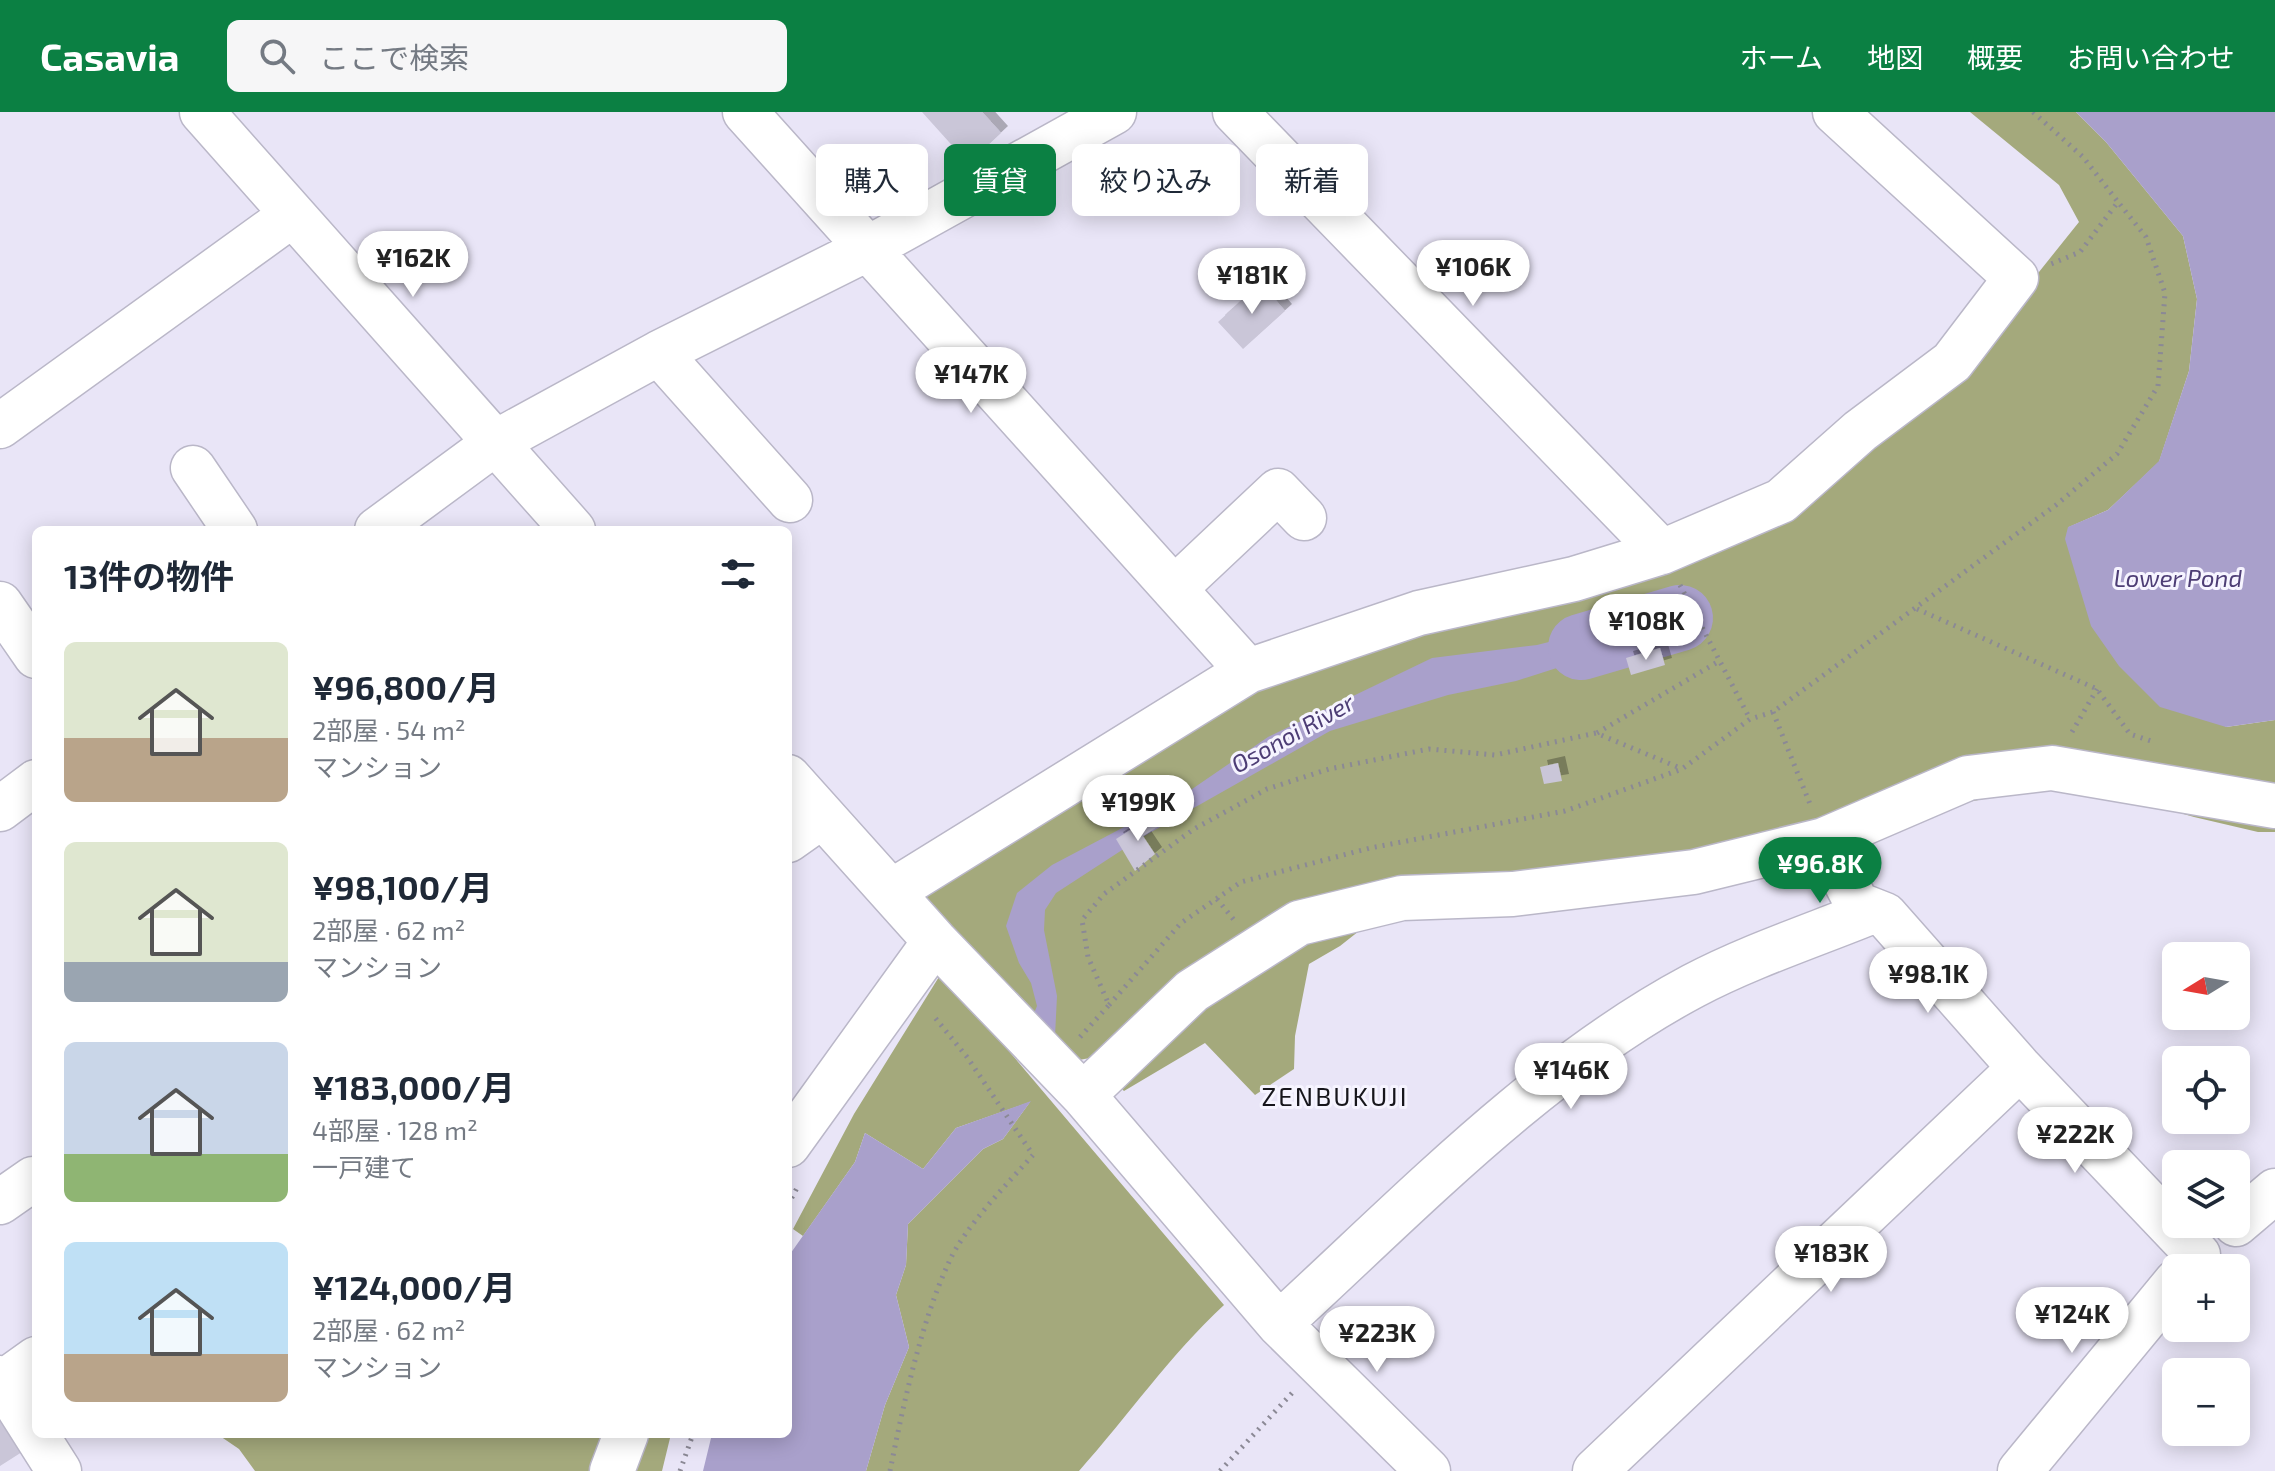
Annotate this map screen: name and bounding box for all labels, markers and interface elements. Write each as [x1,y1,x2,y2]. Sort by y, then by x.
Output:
search box [227,20,787,92]
text: Casavia [40,33,179,79]
icon: search [255,34,299,78]
text: ここで検索 [319,39,469,75]
text: ホーム [1740,40,1823,74]
text: 地図 [1867,40,1923,74]
text: 概要 [1967,40,2023,74]
text: お問い合わせ [2067,40,2235,74]
chip: 購入 [816,144,928,216]
chip: 賃貸 [944,144,1056,216]
chip: 絞り込み [1072,144,1240,216]
chip: 新着 [1256,144,1368,216]
pin: ¥162K [357,231,469,299]
pin: ¥106K [1417,240,1529,308]
text: ¥162K [375,241,451,272]
pin: ¥181K [1196,248,1308,316]
text: ¥106K [1435,250,1511,281]
text: ¥181K [1216,258,1288,289]
pin: ¥147K [915,347,1027,415]
text: ¥147K [933,357,1009,388]
icon: filters [716,552,760,596]
text: 13件の物件 [64,555,234,596]
water label: Lower Pond [2114,563,2242,592]
pin: ¥108K [1590,594,1702,662]
text: ¥108K [1607,604,1685,635]
text: ¥96,800/月 [312,666,500,707]
icon: home [128,674,224,770]
water label: Osonoi River [1226,687,1359,778]
text: 2部屋 · 54 m² [312,714,466,745]
text: マンション [312,751,442,782]
pin: ¥199K [1082,775,1194,843]
text: ¥199K [1100,785,1176,816]
pin: ¥96.8K [1755,837,1885,905]
text: ¥96.8K [1777,847,1863,878]
text: ¥98,100/月 [312,866,493,907]
icon: home [128,874,224,970]
text: 2部屋 · 62 m² [312,914,465,945]
north arrow [2162,942,2250,1030]
map controls [2162,942,2250,1446]
pin: ¥98.1K [1863,947,1993,1015]
text: マンション [312,951,442,982]
text: ¥98.1K [1887,957,1969,988]
pin: ¥146K [1515,1043,1627,1111]
button: locate [2162,1046,2250,1134]
text: ¥146K [1533,1053,1609,1084]
text: ¥183,000/月 [312,1066,515,1107]
icon: home [128,1074,224,1170]
district label: ZENBUKUJI [1262,1080,1408,1111]
pin: ¥222K [2019,1107,2131,1175]
text: 4部屋 · 128 m² [312,1114,478,1145]
text: ¥222K [2035,1117,2115,1148]
button: layers [2162,1150,2250,1238]
text: 一戸建て [312,1151,416,1182]
pin: ¥183K [1775,1226,1887,1294]
text: ¥183K [1793,1236,1869,1267]
button: + [2162,1254,2250,1342]
text: ¥124,000/月 [312,1266,516,1307]
icon: home [128,1274,224,1370]
pin: ¥124K [2016,1287,2128,1355]
text: ¥124K [2034,1297,2110,1328]
pin: ¥223K [1321,1306,1433,1374]
text: 2部屋 · 62 m² [312,1314,465,1345]
text: ¥223K [1338,1316,1416,1347]
text: マンション [312,1351,442,1382]
button: − [2162,1358,2250,1446]

